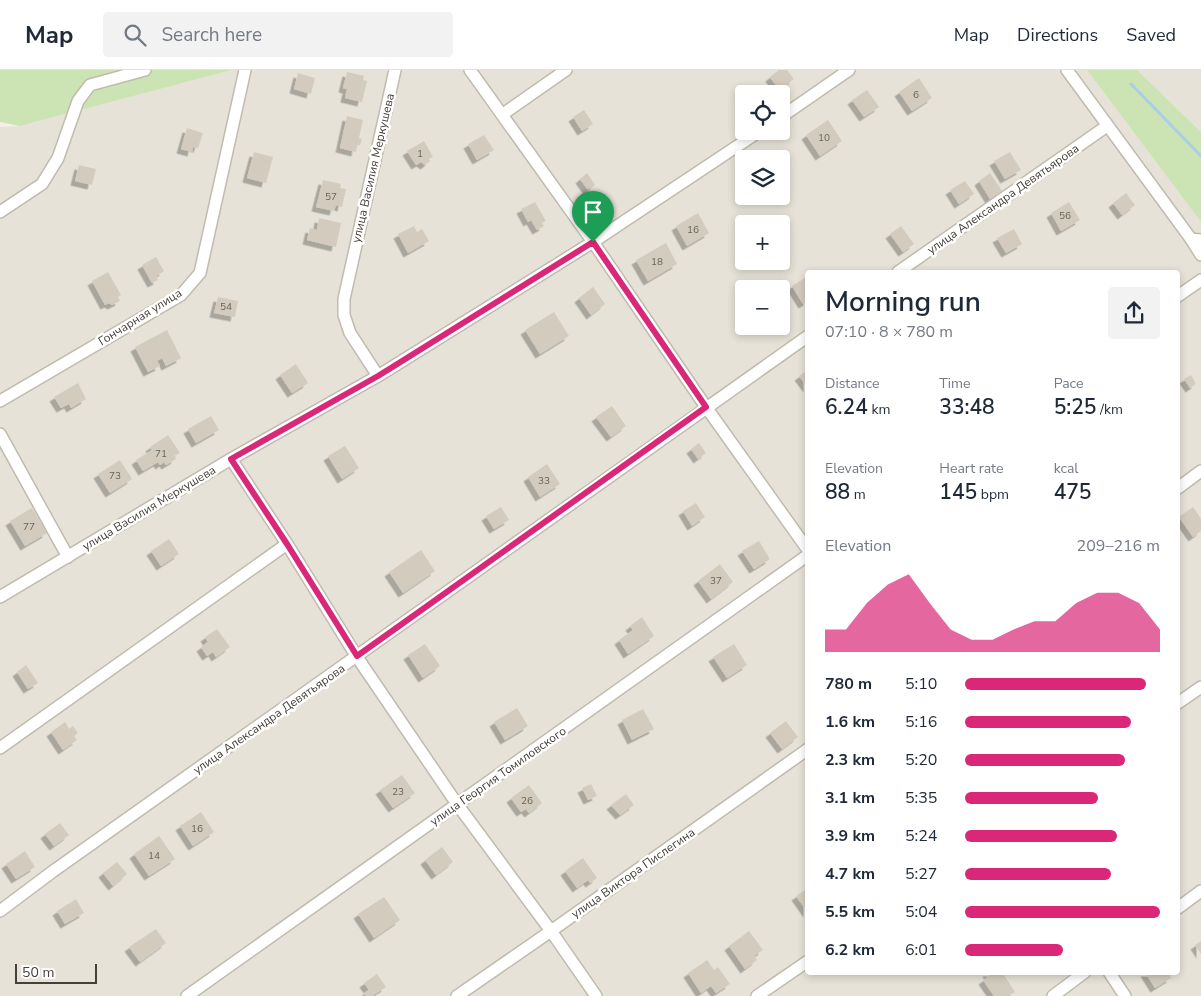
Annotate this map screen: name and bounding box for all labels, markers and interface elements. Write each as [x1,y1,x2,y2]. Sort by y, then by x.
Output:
search box [103,12,453,57]
text: Map [25,19,73,51]
icon: search [121,21,149,49]
text: Search here [161,22,262,48]
text: Map [954,23,989,47]
text: Directions [1017,23,1098,47]
text: Saved [1126,23,1176,47]
map controls [735,85,790,335]
button: locate [735,85,790,140]
house number: 6 [913,88,919,102]
street label: улица Василия Меркушева [348,92,398,244]
house number: 10 [818,131,830,145]
street label: улица Александра Девятьярова [924,140,1082,258]
house number: 1 [417,147,423,161]
button: layers [735,150,790,205]
house number: 57 [325,190,337,204]
pin [572,191,614,242]
icon: arrive [579,198,607,226]
house number: 56 [1059,209,1071,223]
button: + [735,215,790,270]
house number: 16 [687,223,699,237]
house number: 18 [651,255,663,269]
button: − [735,280,790,335]
text: Morning run [825,283,981,321]
street label: Гончарная улица [95,285,185,349]
button: share [1108,287,1160,339]
house number: 54 [220,300,232,314]
text: 07:10 · 8 × 780 m [825,321,953,343]
text: Distance [825,374,879,393]
text: Time [939,374,970,393]
text: Pace [1054,374,1083,393]
text: 6.24 [825,393,868,421]
text: 33:48 [939,393,995,421]
text: 5:25 [1054,393,1096,421]
text: km [868,400,890,419]
text: /km [1096,400,1123,419]
house number: 71 [155,447,167,461]
text: Elevation [825,459,883,478]
text: Heart rate [939,459,1003,478]
text: kcal [1054,459,1078,478]
street label: улица Василия Меркушева [79,462,219,554]
house number: 73 [109,469,121,483]
house number: 33 [538,474,550,488]
text: 88 [825,478,850,506]
text: 145 [939,478,977,506]
text: 475 [1054,478,1091,506]
text: m [850,485,866,504]
text: bpm [977,485,1009,504]
house number: 77 [23,520,35,534]
text: Elevation [825,535,891,557]
text: 209–216 m [1077,535,1160,557]
house number: 37 [710,574,722,588]
street label: улица Александра Девятьярова [190,660,348,778]
text: 780 m [825,673,872,695]
text: 5:10 [905,673,937,695]
text: 1.6 km [825,711,875,733]
text: 5:16 [905,711,937,733]
street label: улица Георгия Томиловского [427,723,569,829]
text: 2.3 km [825,749,875,771]
text: 5:20 [905,749,937,771]
house number: 23 [392,785,404,799]
text: 3.1 km [825,787,875,809]
text: 5:35 [905,787,937,809]
house number: 26 [521,794,533,808]
house number: 16 [191,822,203,836]
street label: улица Виктора Пислегина [568,824,698,922]
text: 3.9 km [825,825,875,847]
text: 5:24 [905,825,937,847]
house number: 14 [148,849,160,863]
text: 4.7 km [825,863,875,885]
text: 5:27 [905,863,937,885]
text: 5.5 km [825,901,875,923]
text: 5:04 [905,901,937,923]
text: 6.2 km [825,939,875,961]
text: 6:01 [905,939,937,961]
scale bar [15,961,98,984]
text: 50 m [22,963,54,982]

